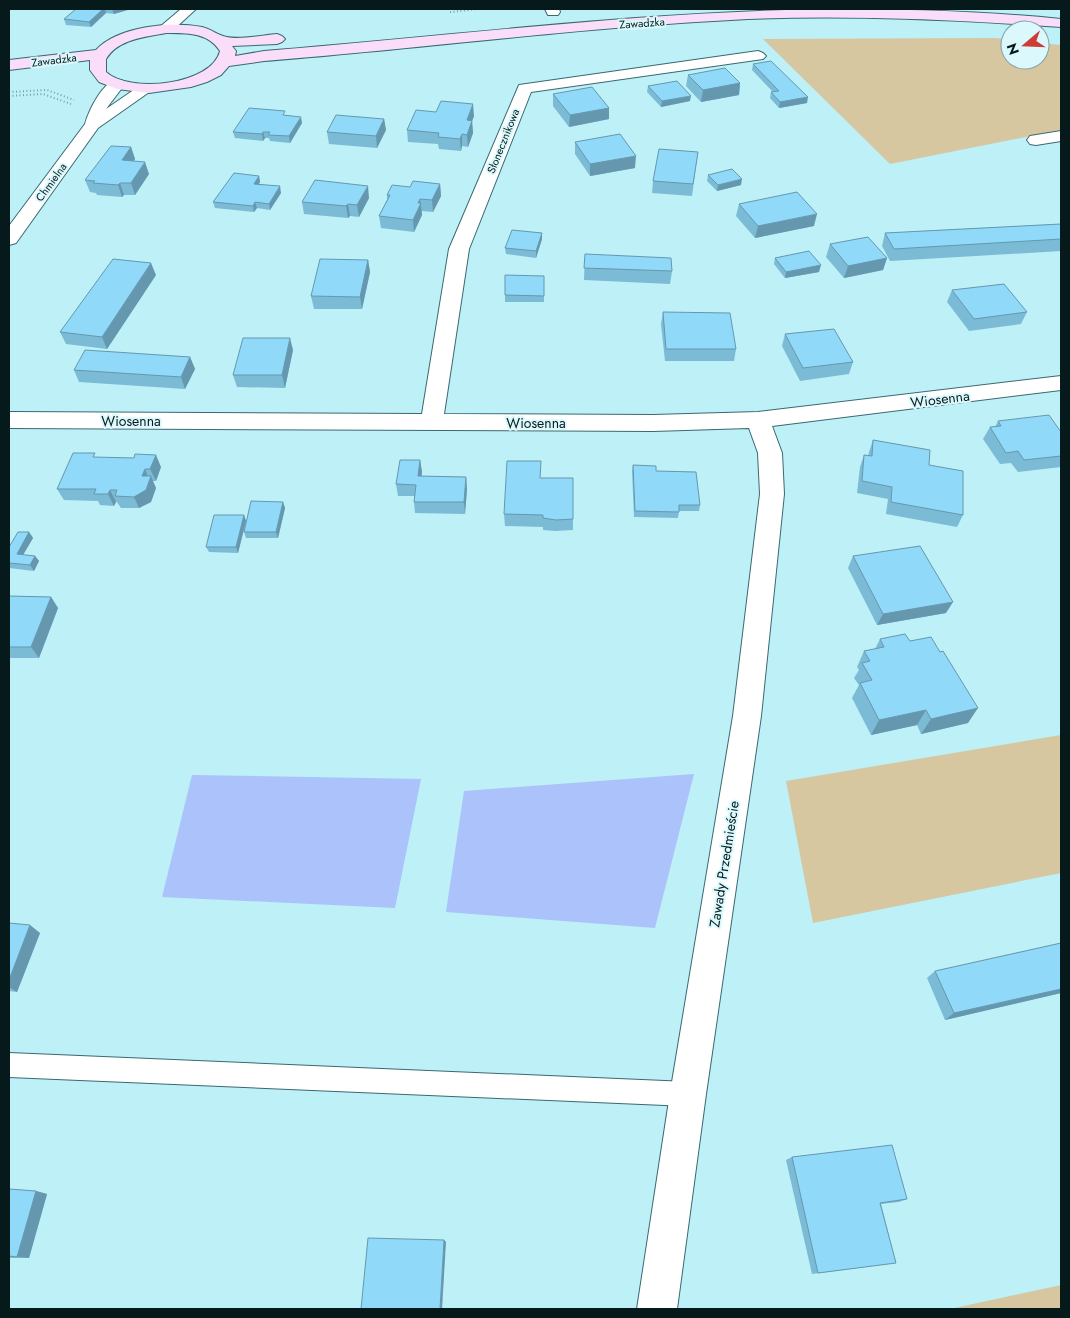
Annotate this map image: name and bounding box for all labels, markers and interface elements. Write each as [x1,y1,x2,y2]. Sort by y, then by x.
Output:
street label: Zawadzka [619,13,665,33]
north arrow [1000,20,1050,70]
text: N [1001,41,1024,58]
street label: Zawadzka [30,49,78,71]
street label: Słonecznikowa [483,106,523,176]
street label: Chmielna [32,159,70,205]
street label: Wiosenna [909,385,971,413]
street label: Wiosenna [101,411,161,431]
street label: Wiosenna [506,413,566,433]
street label: Zawady Przedmieście [704,799,744,929]

